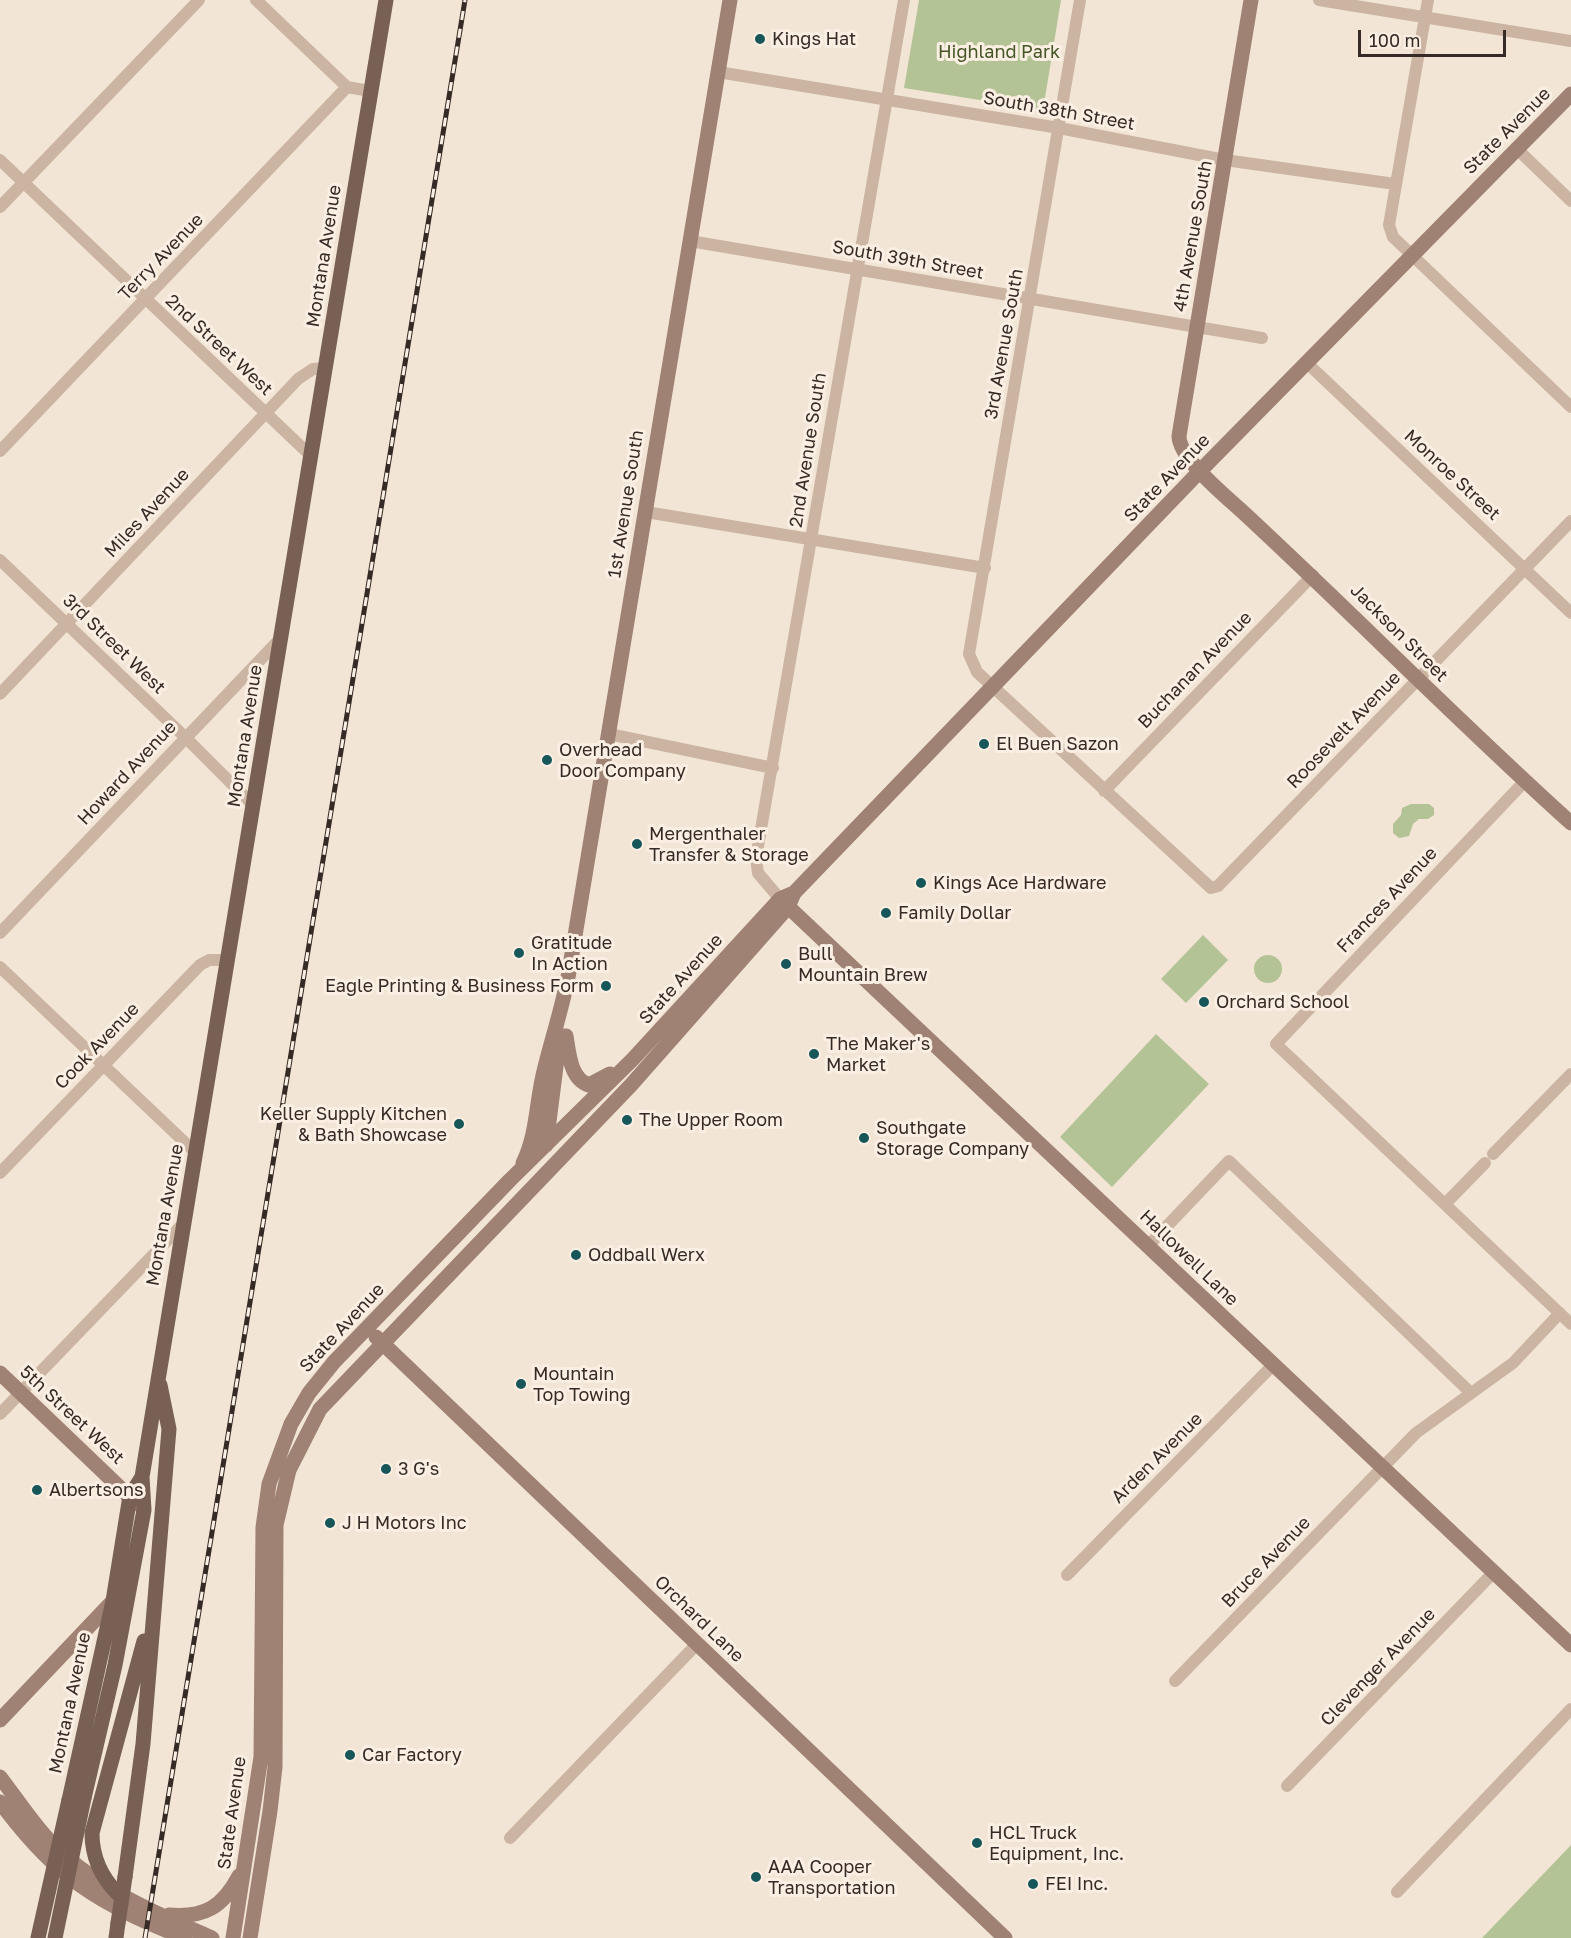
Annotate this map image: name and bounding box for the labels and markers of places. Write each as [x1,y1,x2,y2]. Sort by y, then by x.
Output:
place label: Kings Hat [772,28,856,50]
marker: Kings Hat [753,32,767,46]
place label: El Buen Sazon [996,733,1119,755]
marker: El Buen Sazon [977,737,991,751]
place label: Overhead Door Company [559,739,686,782]
marker: Overhead Door Company [540,753,554,767]
place label: Mergenthaler Transfer & Storage [649,823,809,866]
marker: Mergenthaler Transfer & Storage [630,837,644,851]
place label: Kings Ace Hardware [933,872,1106,894]
marker: Kings Ace Hardware [914,876,928,890]
place label: Family Dollar [898,902,1011,924]
marker: Family Dollar [879,906,893,920]
place label: Gratitude In Action [531,932,612,974]
place label: Bull Mountain Brew [798,943,928,986]
marker: Gratitude In Action [512,946,526,960]
marker: Bull Mountain Brew [779,957,793,971]
place label: Eagle Printing & Business Form [325,975,594,997]
marker: Eagle Printing & Business Form [599,979,613,993]
place label: Orchard School [1216,991,1349,1013]
marker: Orchard School [1197,995,1211,1009]
place label: The Maker's Market [826,1033,930,1076]
marker: The Maker's Market [807,1047,821,1061]
place label: Keller Supply Kitchen & Bath Showcase [260,1103,447,1146]
place label: The Upper Room [639,1109,783,1131]
marker: The Upper Room [620,1113,634,1127]
marker: Keller Supply Kitchen & Bath Showcase [452,1117,466,1131]
place label: Southgate Storage Company [876,1117,1029,1160]
marker: Southgate Storage Company [857,1131,871,1145]
place label: Oddball Werx [588,1244,705,1266]
marker: Oddball Werx [569,1248,583,1262]
place label: Mountain Top Towing [533,1363,631,1406]
marker: Mountain Top Towing [514,1377,528,1391]
place label: 3 G's [398,1458,439,1480]
marker: 3 G's [379,1462,393,1476]
place label: Albertsons [49,1479,143,1501]
marker: Albertsons [30,1483,44,1497]
place label: J H Motors Inc [342,1512,467,1534]
marker: J H Motors Inc [323,1516,337,1530]
place label: Car Factory [362,1744,462,1766]
marker: Car Factory [343,1748,357,1762]
place label: HCL Truck Equipment, Inc. [989,1822,1124,1864]
marker: HCL Truck Equipment, Inc. [970,1836,984,1850]
place label: AAA Cooper Transportation [768,1856,895,1898]
marker: AAA Cooper Transportation [749,1870,763,1884]
place label: FEI Inc. [1045,1873,1108,1895]
marker: FEI Inc. [1026,1877,1040,1891]

